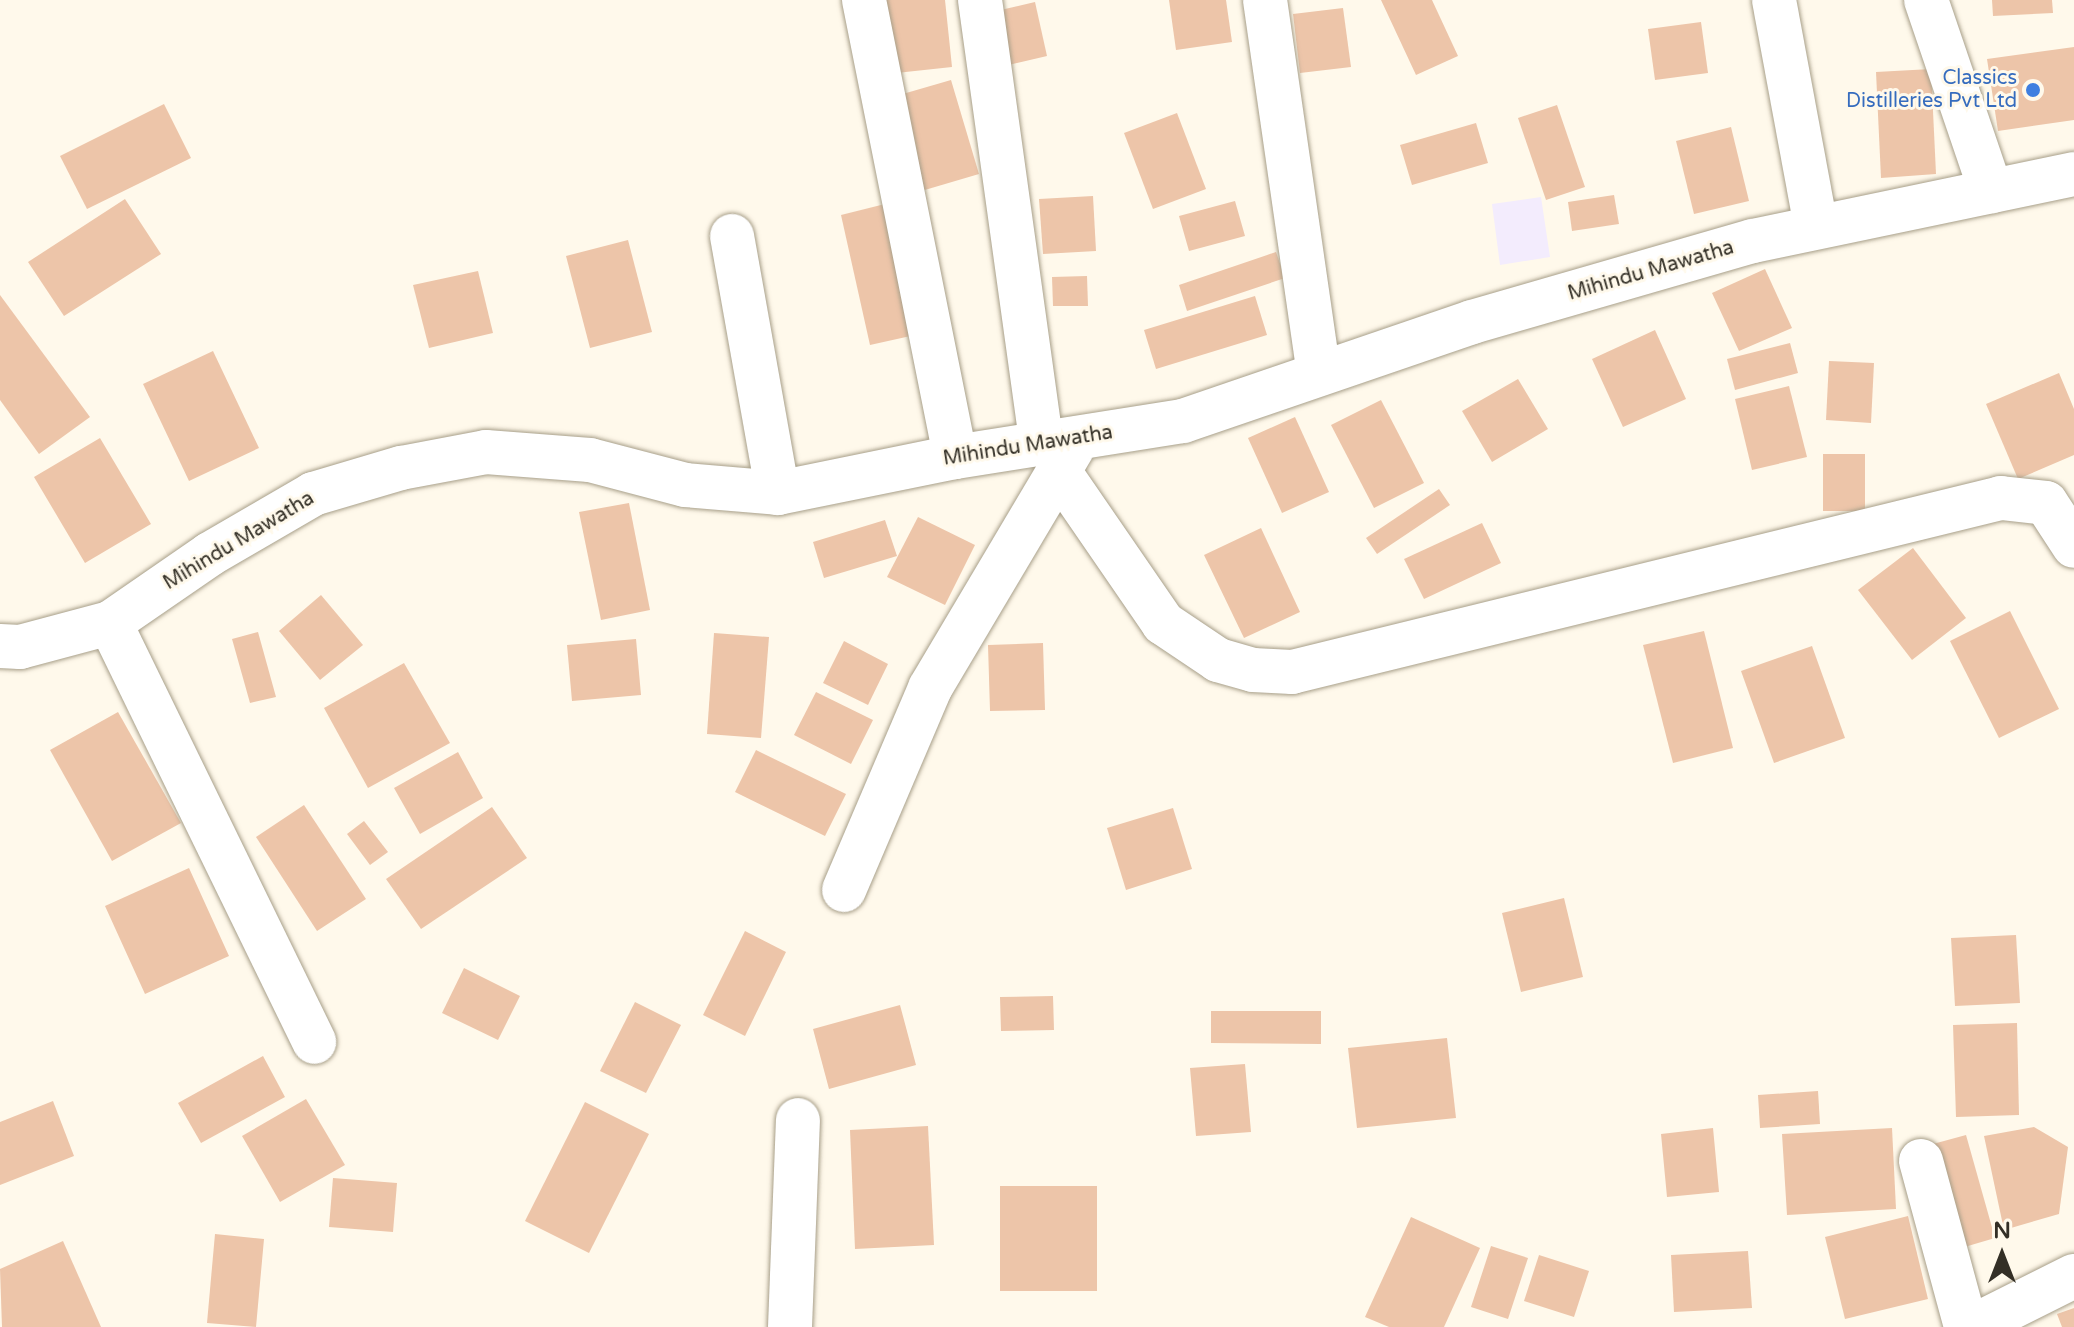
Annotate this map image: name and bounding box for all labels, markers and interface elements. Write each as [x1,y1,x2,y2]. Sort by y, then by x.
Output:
place label: Classics Distilleries Pvt Ltd [1846,66,2017,113]
marker: Classics Distilleries Pvt Ltd [2024,81,2042,99]
street label: Mihindu Mawatha [1565,236,1737,306]
street label: Mihindu Mawatha [941,421,1115,471]
street label: Mihindu Mawatha [159,487,319,595]
north arrow [1962,1215,2042,1295]
text: N [1993,1218,2011,1244]

